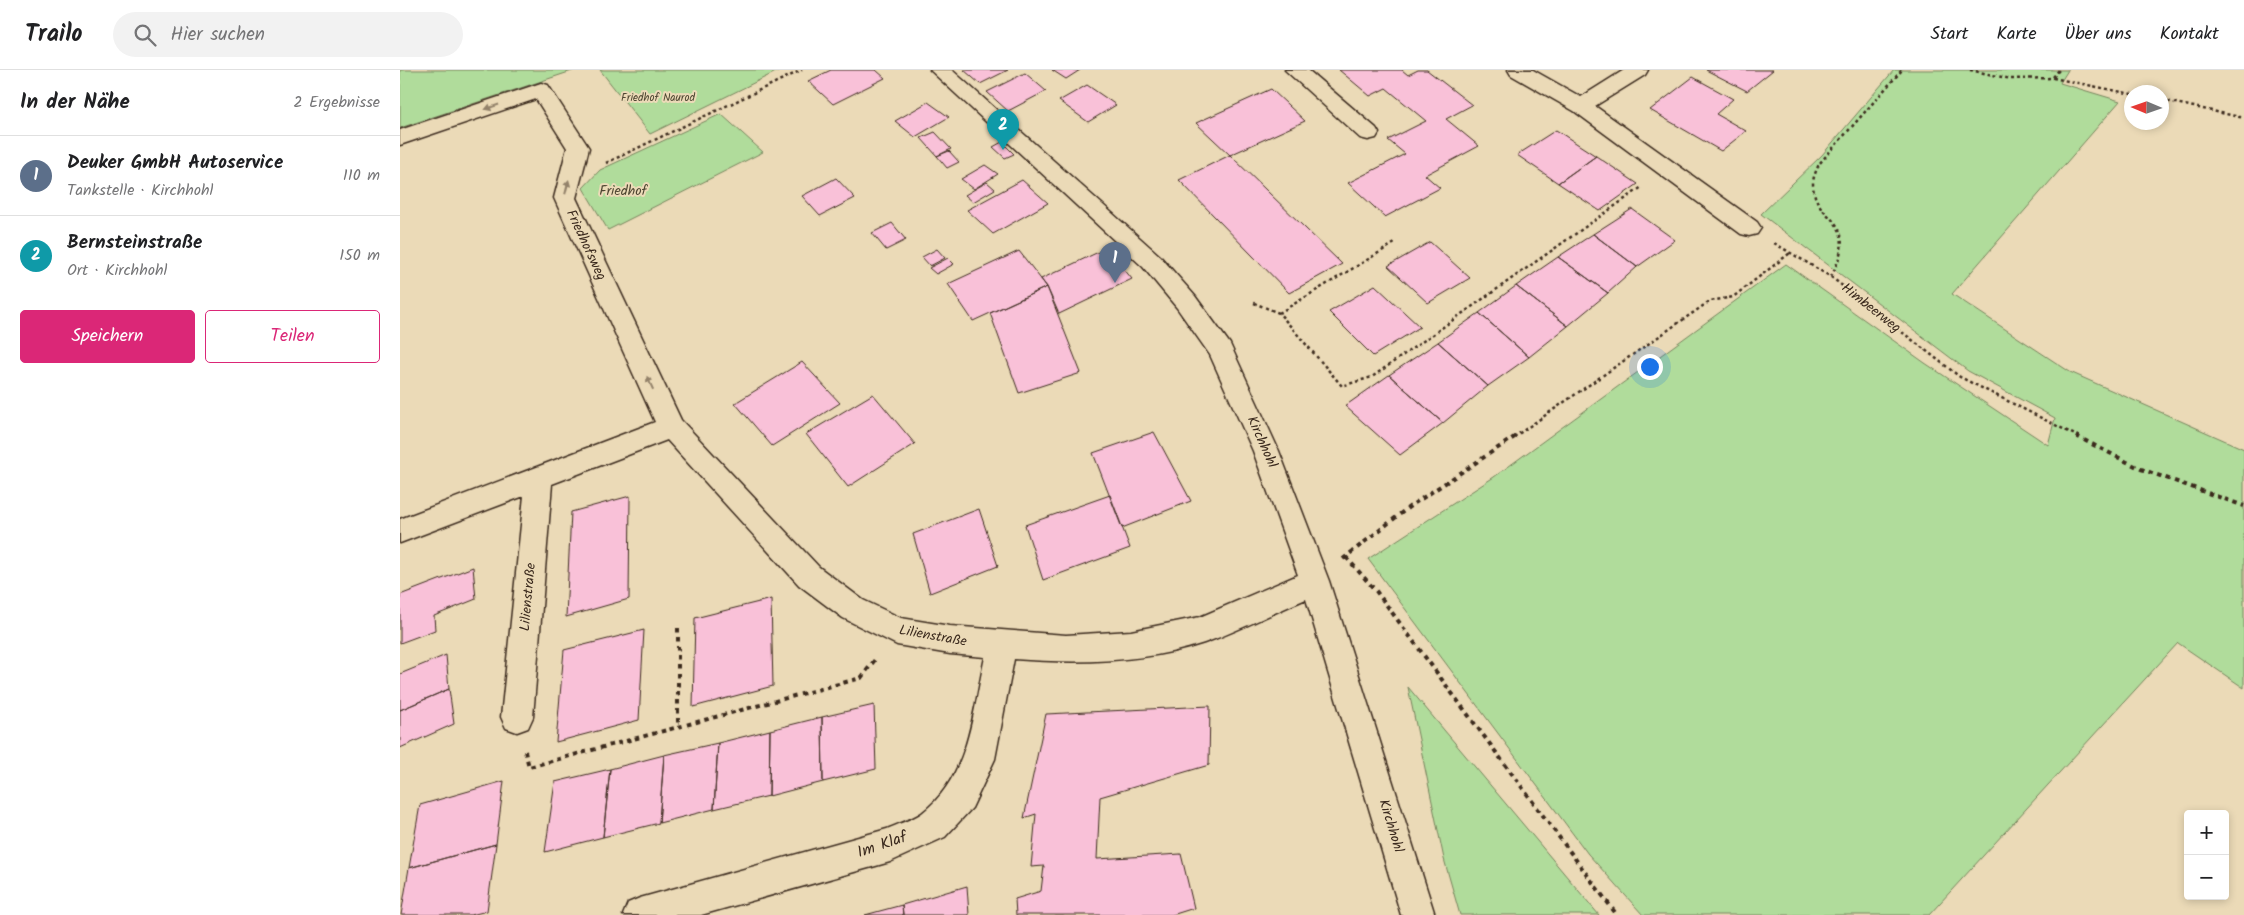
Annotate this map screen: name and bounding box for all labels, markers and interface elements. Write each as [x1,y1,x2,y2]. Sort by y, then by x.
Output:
search box [113,12,463,57]
text: Trailo [25,15,83,54]
text: Hier suchen [171,20,265,50]
text: Start [1930,20,1968,49]
text: Karte [1996,20,2036,49]
text: Über uns [2064,20,2132,49]
text: Kontakt [2160,20,2219,49]
icon: search [131,21,159,49]
north arrow [2124,85,2169,130]
text: In der Nähe [20,86,130,119]
park label: Friedhof Naurod [621,89,695,107]
text: 2 Ergebnisse [293,90,380,115]
one-way arrow [484,103,499,111]
pin: 2 [987,109,1019,150]
text: Deuker GmbH Autoservice [67,148,283,178]
text: 1 [34,163,38,188]
text: 110 m [343,163,380,188]
text: Tankstelle · Kirchhohl [67,178,214,203]
one-way arrow [563,180,571,195]
park label: Friedhof [599,180,649,202]
street label: Friedhofsweg [560,206,612,284]
text: Bernsteinstraße [67,228,202,258]
pin: 1 [1099,242,1131,283]
text: 2 [31,243,41,268]
text: 150 m [339,243,380,268]
text: Ort · Kirchhohl [67,258,168,283]
street label: Himbeerweg [1836,278,1906,338]
button: Speichern [20,310,195,363]
button: Teilen [205,310,380,363]
your location [1637,354,1663,380]
one-way arrow [646,376,654,390]
street label: Kirchhohl [1241,413,1283,472]
street label: Lilienstraße [514,561,542,632]
street label: Lilienstraße [897,619,969,653]
street label: Kirchhohl [1372,797,1410,856]
map controls [2184,810,2229,900]
button: + [2184,810,2229,855]
street label: Im Klaf [854,824,912,865]
button: − [2184,855,2229,900]

